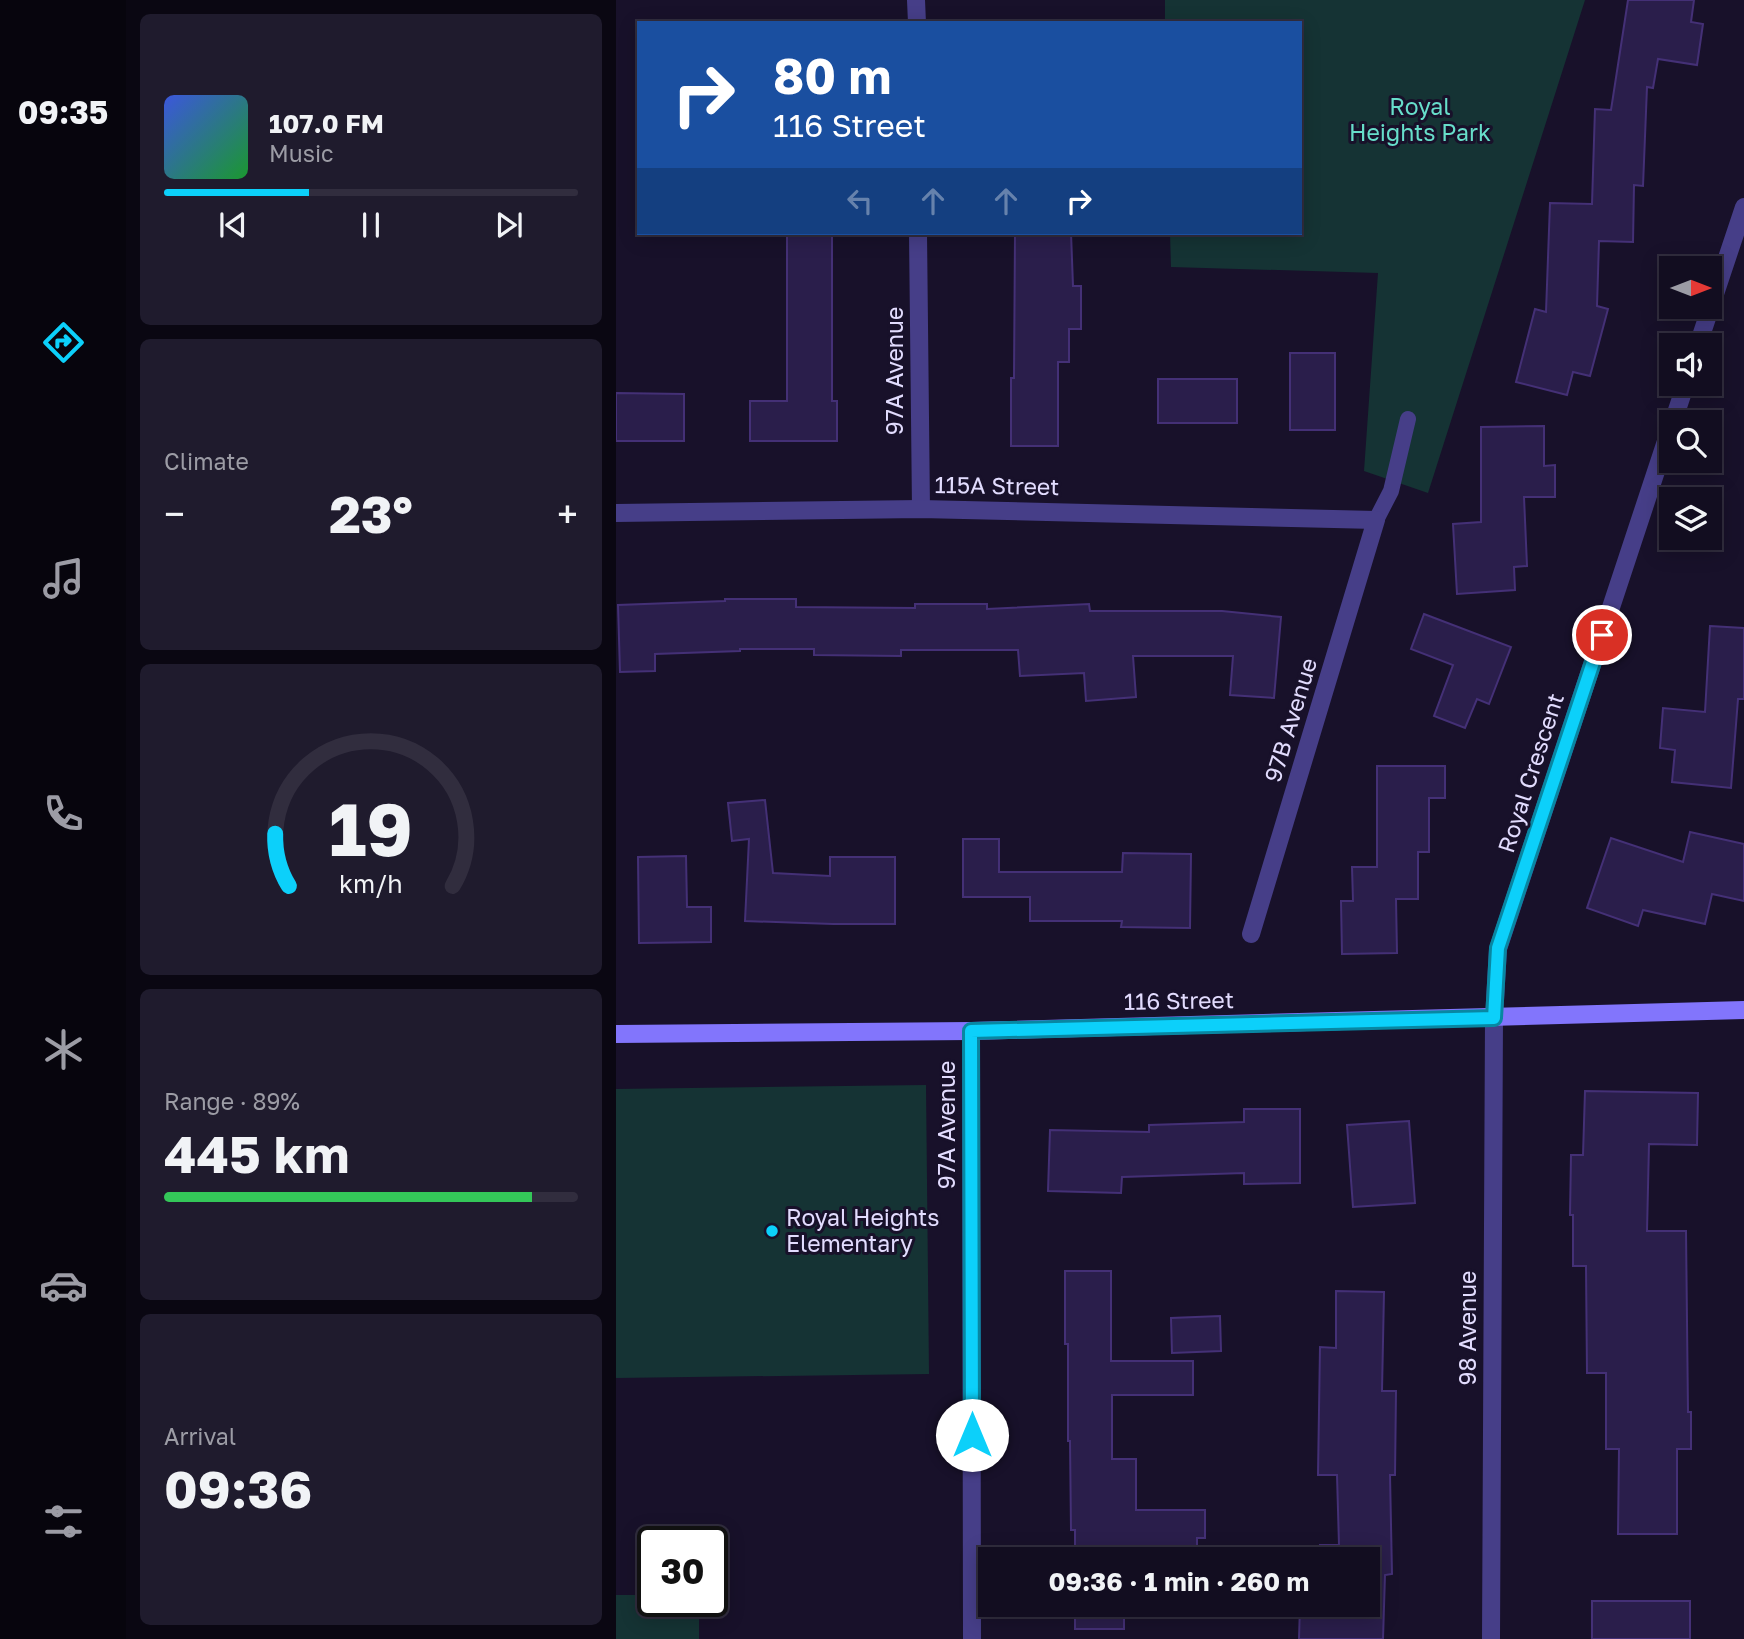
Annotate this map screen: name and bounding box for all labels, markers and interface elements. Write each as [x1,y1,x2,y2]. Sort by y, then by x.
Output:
text: 80 m [773,46,891,105]
icon: right [658,49,749,140]
park label: Royal Heights Park [1349,92,1491,146]
text: 09:35 [18,93,108,131]
text: 116 Street [773,106,926,144]
text: 107.0 FM [269,108,384,139]
text: Music [269,139,334,167]
icon: left [841,182,879,220]
icon: ahead [914,182,952,220]
icon: ahead [987,182,1025,220]
icon: right [1060,182,1098,220]
icon: previous [214,206,252,244]
icon: pause [352,206,390,244]
icon: next [490,206,528,244]
north arrow [1659,256,1722,318]
map controls [1659,256,1722,550]
street label: 97A Avenue [880,307,908,435]
icon: directions [39,318,88,367]
button: sound [1659,333,1722,396]
button: search [1659,410,1722,473]
text: Climate [164,447,249,475]
street label: 115A Street [934,470,1060,500]
text: 23° [329,482,413,544]
button: layers [1659,487,1722,550]
text: − [164,491,185,536]
text: + [557,491,578,536]
icon: music [39,554,88,603]
pin [1572,605,1632,665]
icon: arrive [1583,616,1621,654]
street label: 97B Avenue [1258,654,1322,785]
street label: Royal Crescent [1491,689,1569,856]
text: 19 [329,785,413,872]
icon: phone [39,789,88,838]
text: km/h [339,867,403,898]
street label: 116 Street [1124,985,1234,1015]
icon: climate [39,1025,88,1074]
street label: 97A Avenue [932,1061,960,1189]
text: Range · 89% [164,1087,300,1115]
text: 445 km [164,1122,349,1184]
place label: Royal Heights Elementary [786,1203,939,1257]
marker: Royal Heights Elementary [764,1223,780,1239]
icon: car [39,1261,88,1310]
street label: 98 Avenue [1453,1271,1481,1385]
position arrow [935,1398,1009,1472]
text: Arrival [164,1422,236,1450]
text: 09:36 [164,1457,312,1519]
icon: filters [39,1497,88,1546]
speed limit sign: 30 [637,1526,728,1617]
text: 09:36 · 1 min · 260 m [1049,1566,1309,1597]

